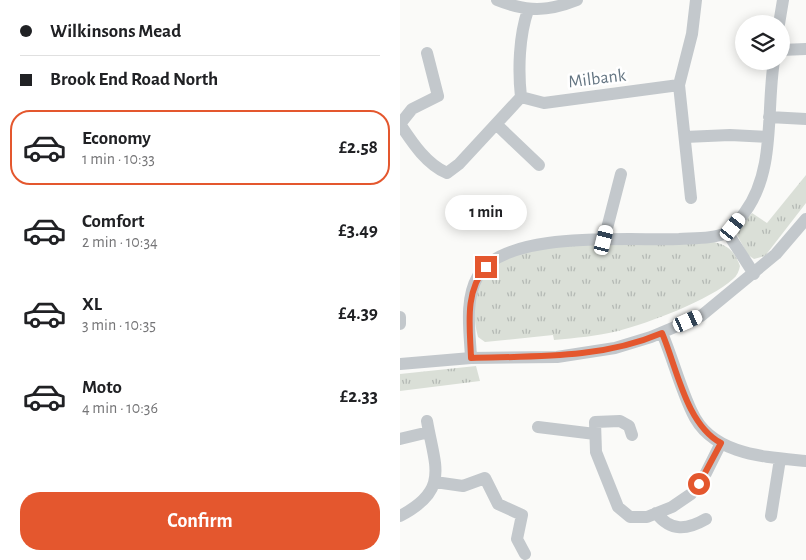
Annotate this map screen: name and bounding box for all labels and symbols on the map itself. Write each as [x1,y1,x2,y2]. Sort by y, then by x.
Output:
street label: Milbank [567,66,628,91]
callout: 1 min [445,194,527,230]
car [717,211,748,243]
car [593,224,614,256]
route end [475,256,497,278]
car [671,308,704,334]
route start [688,473,710,495]

